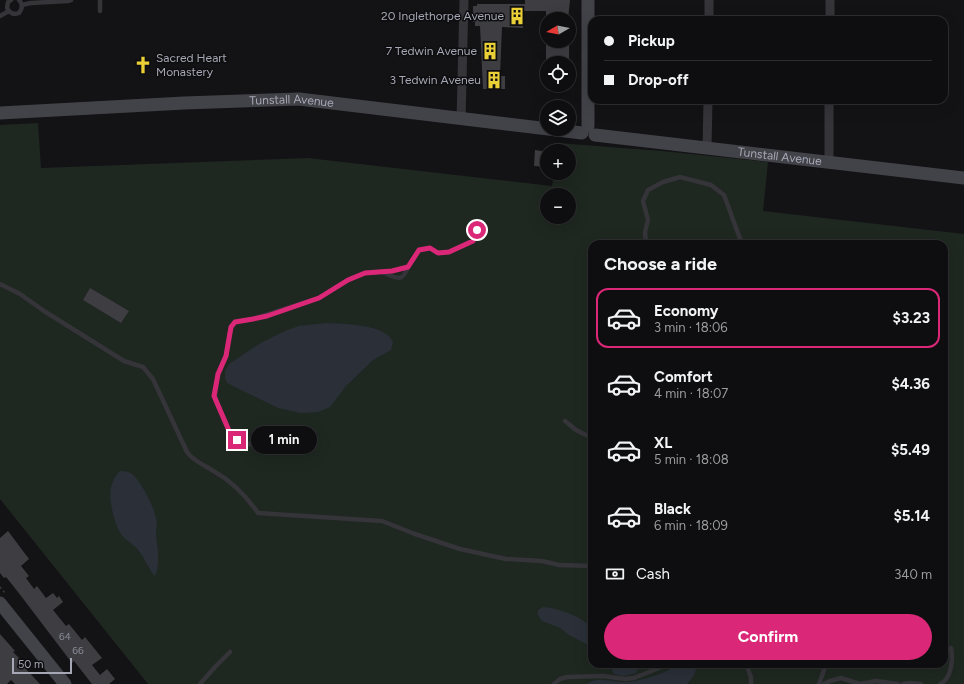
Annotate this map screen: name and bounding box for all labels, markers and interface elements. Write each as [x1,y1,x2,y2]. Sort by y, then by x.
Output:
building icon: 20 Inglethorpe Avenue [507,6,527,26]
place label: 20 Inglethorpe Avenue [381,9,504,23]
north arrow [540,12,576,48]
map controls [540,12,576,224]
text: Pickup [628,32,675,50]
building icon: 7 Tedwin Avenue [480,41,500,61]
place label: 7 Tedwin Avenue [386,44,477,58]
place label: Sacred Heart Monastery [156,51,227,79]
church icon: Sacred Heart Monastery [133,55,153,75]
button: locate [540,56,576,92]
building icon: 3 Tedwin Aveneu [484,70,504,90]
text: Drop-off [628,71,689,89]
place label: 3 Tedwin Aveneu [390,73,481,87]
street label: Tunstall Avenue [249,92,335,110]
button: layers [540,100,576,136]
button: + [540,144,576,180]
street label: Tunstall Avenue [737,145,823,168]
button: − [540,188,576,224]
route start [468,221,486,239]
text: Choose a ride [604,253,717,275]
icon: car [606,300,642,336]
text: Economy [654,302,719,320]
text: $3.23 [893,309,930,327]
text: 3 min · 18:06 [654,320,728,335]
icon: car [606,366,642,402]
text: Comfort [654,368,713,386]
text: $4.36 [891,375,930,393]
text: 4 min · 18:07 [654,386,728,401]
callout: 1 min [251,426,317,454]
route end [228,431,246,449]
text: 1 min [269,432,299,447]
icon: car [606,432,642,468]
text: XL [654,434,672,452]
text: $5.49 [891,441,930,459]
text: 5 min · 18:08 [654,452,729,467]
icon: car [606,498,642,534]
text: Black [654,500,691,518]
text: $5.14 [893,507,930,525]
text: 6 min · 18:09 [654,518,728,533]
icon: cash [604,563,626,585]
text: Cash [636,565,670,583]
text: 340 m [894,567,932,582]
button: Confirm [604,614,932,660]
house number: 64 [59,630,71,643]
house number: 66 [72,644,84,657]
scale bar [12,656,72,675]
text: 50 m [18,658,43,671]

